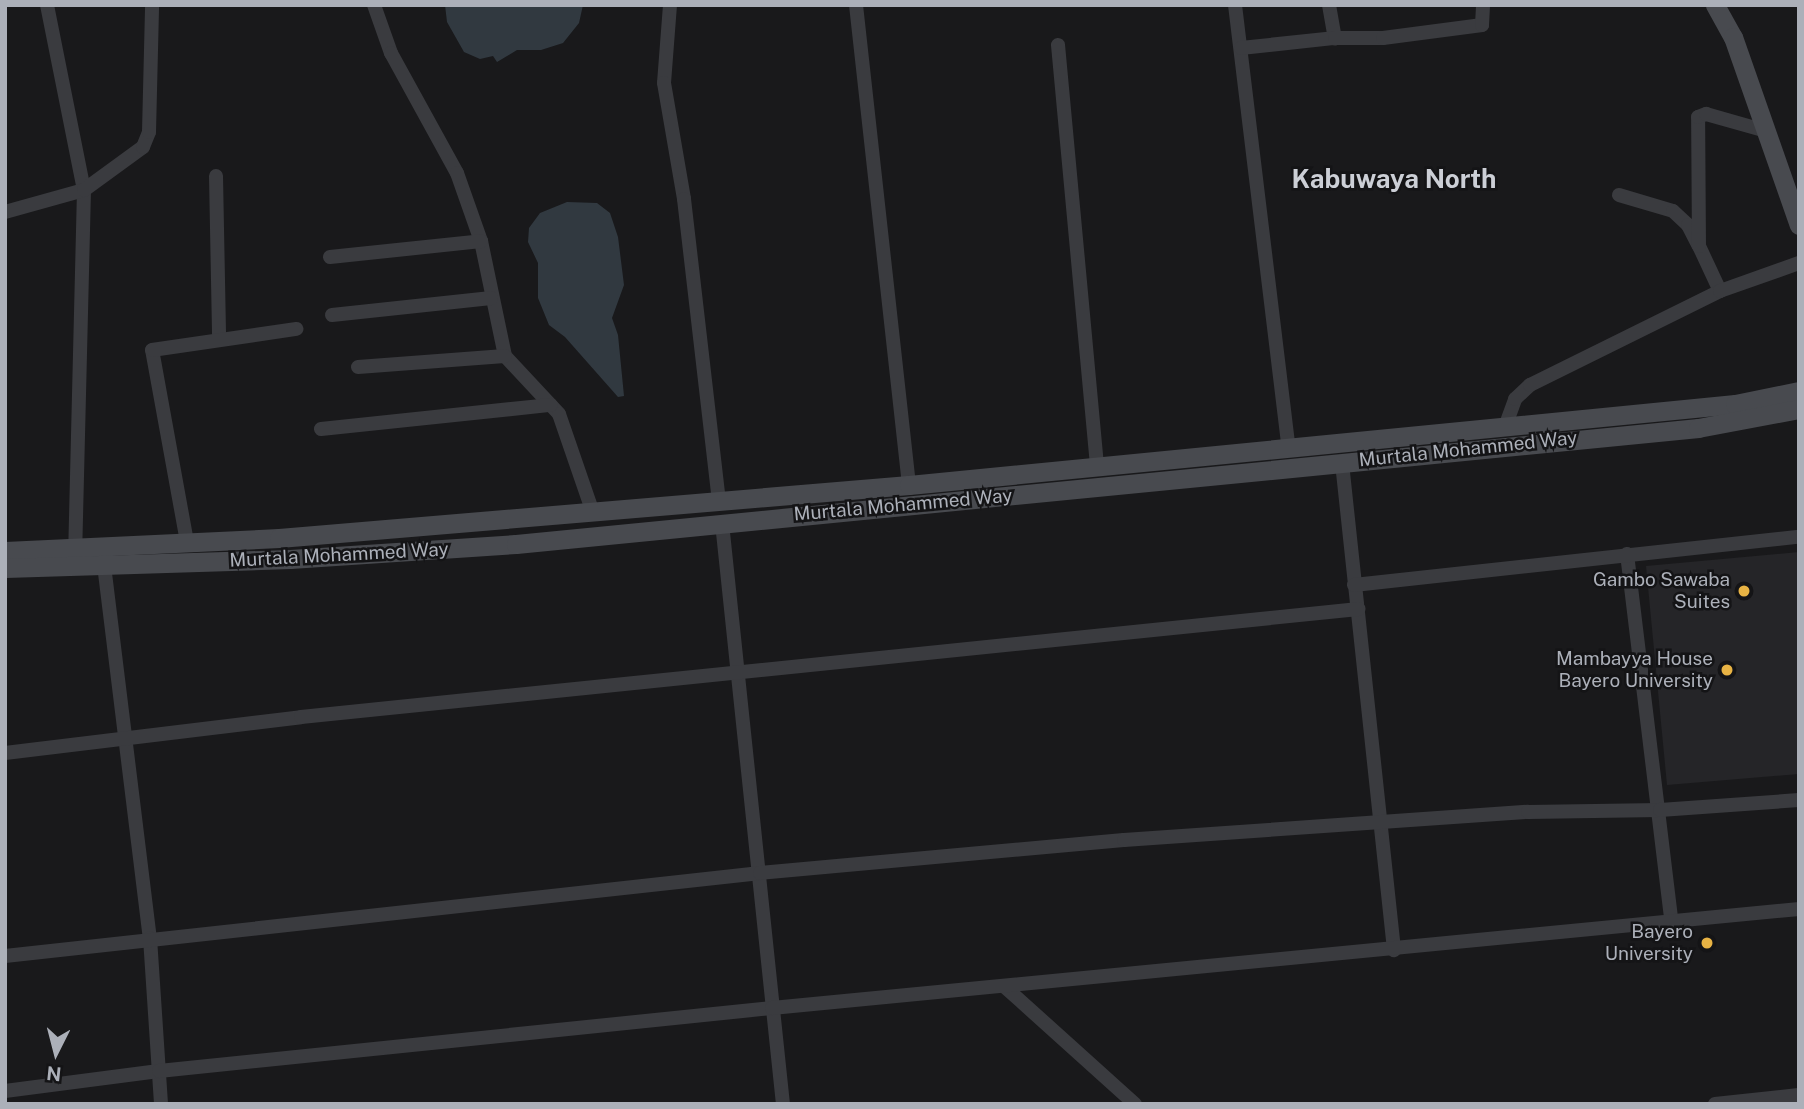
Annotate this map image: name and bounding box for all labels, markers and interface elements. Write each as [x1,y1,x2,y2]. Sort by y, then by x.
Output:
district label: Kabuwaya North [1291,163,1497,195]
street label: Murtala Mohammed Way [1357,426,1579,472]
street label: Murtala Mohammed Way [793,484,1013,526]
street label: Murtala Mohammed Way [229,538,449,572]
place label: Gambo Sawaba Suites [1593,569,1730,613]
marker: Gambo Sawaba Suites [1736,583,1752,599]
place label: Mambayya House Bayero University [1556,648,1713,692]
marker: Mambayya House Bayero University [1719,662,1735,678]
place label: Bayero University [1605,921,1693,965]
marker: Bayero University [1699,935,1715,951]
north arrow [21,1018,91,1088]
text: N [45,1062,62,1086]

